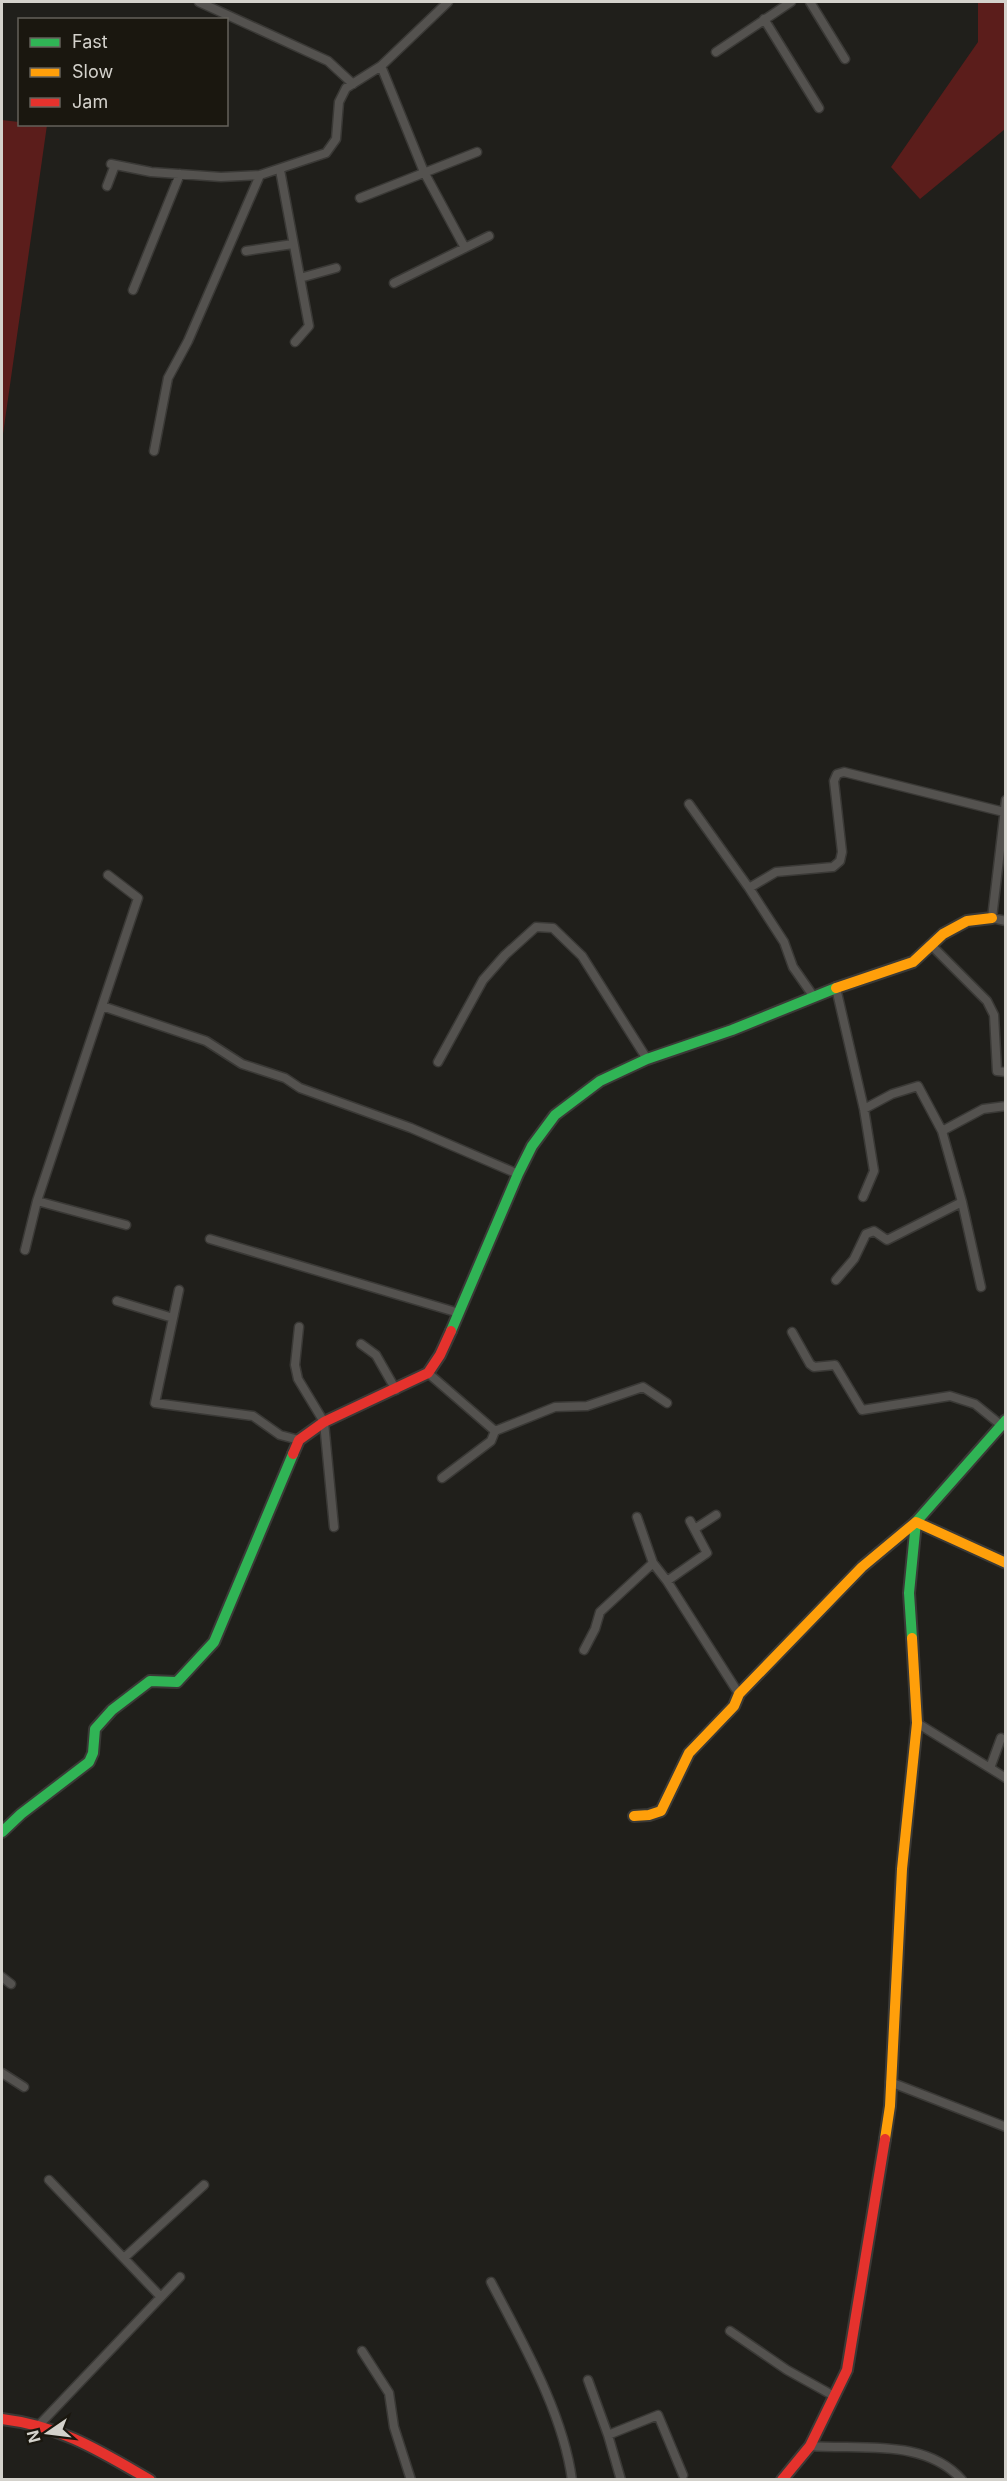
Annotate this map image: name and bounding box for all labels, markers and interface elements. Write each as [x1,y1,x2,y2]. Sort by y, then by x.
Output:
legend [18,18,228,126]
text: Fast [72,31,108,52]
text: Slow [72,61,113,82]
text: Jam [72,91,108,112]
north arrow [18,2403,78,2463]
text: N [22,2428,45,2445]

